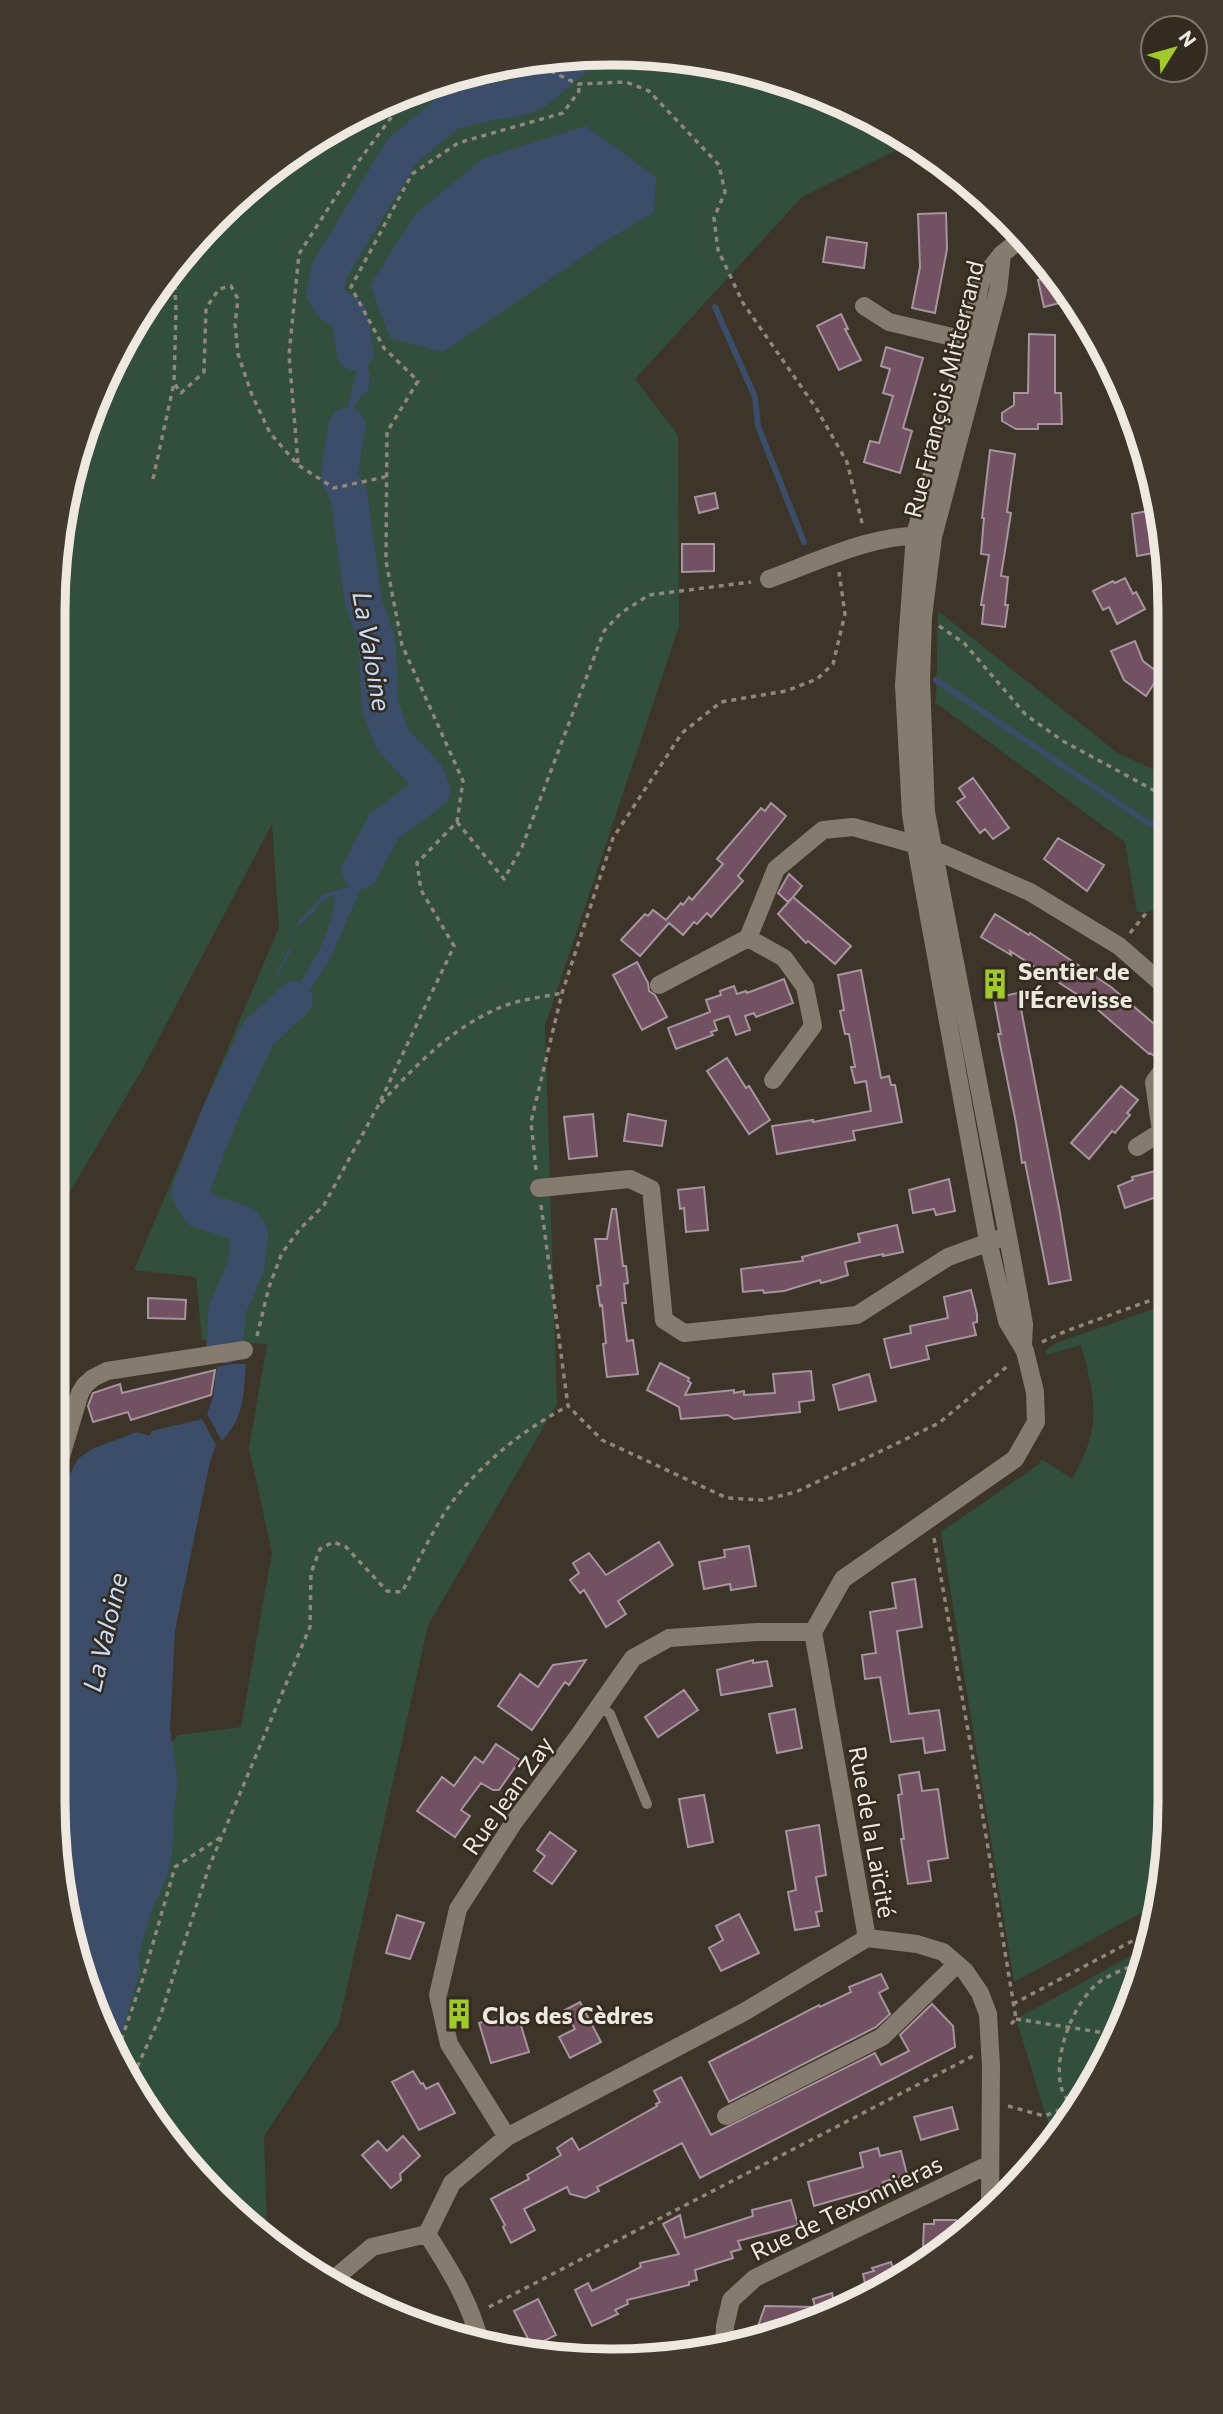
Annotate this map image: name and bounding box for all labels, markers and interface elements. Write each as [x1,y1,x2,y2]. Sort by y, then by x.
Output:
north arrow [1139,14,1209,84]
text: N [1174,26,1201,51]
street label: Rue François Mitterrand [897,257,989,521]
water label: La Valoine [347,589,399,714]
place label: Sentier de l'Écrevisse [1018,956,1132,1013]
building icon: Sentier de l'Écrevisse [978,967,1012,1001]
water label: La Valoine [75,1569,133,1694]
street label: Rue Jean Zay [456,1730,558,1860]
street label: Rue de la Laïcité [844,1744,902,1920]
building icon: Clos des Cèdres [442,1997,476,2031]
place label: Clos des Cèdres [482,2000,654,2029]
street label: Rue de Texonnieras [745,2148,947,2266]

